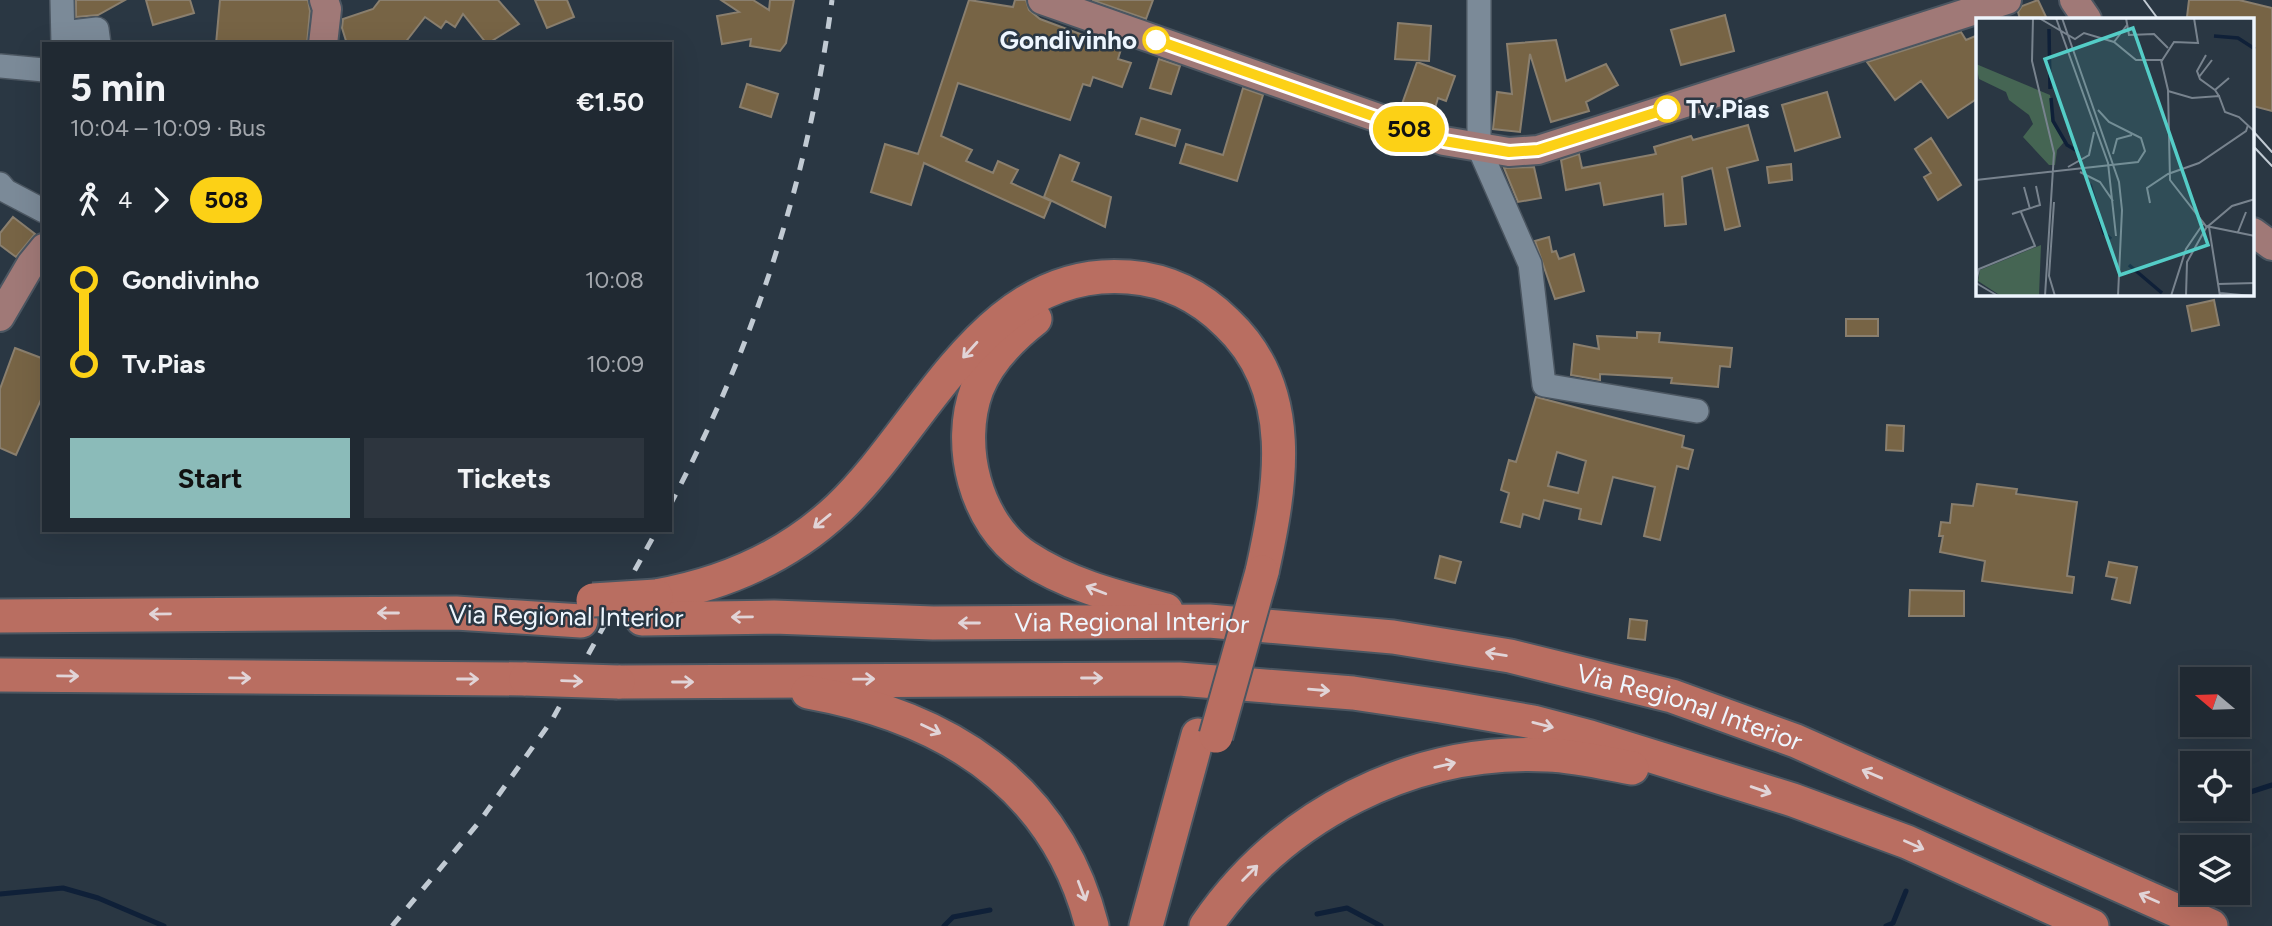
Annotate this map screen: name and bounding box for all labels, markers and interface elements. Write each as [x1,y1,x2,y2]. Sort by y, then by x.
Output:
inset map [1976,18,2254,296]
place label: Gondivinho [1000,24,1137,56]
marker: Gondivinho [1143,27,1169,53]
text: 5 min [70,65,166,111]
text: €1.50 [577,86,644,118]
place label: Tv.Pias [1686,93,1769,125]
marker: Tv.Pias [1654,96,1680,122]
line badge: 508 [1369,106,1449,152]
text: 10:04 – 10:09 · Bus [70,114,266,142]
text: 508 [1387,114,1431,143]
icon: walk [70,181,108,219]
icon: forward [142,181,180,219]
text: 508 [204,185,248,214]
text: 4 [118,186,132,214]
text: Gondivinho [122,264,259,296]
text: 10:08 [585,266,644,294]
one-way arrow [962,341,978,359]
text: Tv.Pias [122,348,205,380]
text: 10:09 [586,350,644,378]
button: Start [70,438,350,518]
button: Tickets [364,438,644,518]
one-way arrow [813,514,832,529]
one-way arrow [1085,583,1107,596]
street label: Via Regional Interior [448,598,684,634]
street label: Via Regional Interior [1014,605,1251,640]
one-way arrow [376,606,399,620]
one-way arrow [149,607,172,621]
one-way arrow [731,611,754,624]
one-way arrow [958,616,981,630]
one-way arrow [1485,647,1507,660]
street label: Via Regional Interior [1573,657,1808,758]
north arrow [2180,667,2250,737]
map controls [2180,667,2250,905]
one-way arrow [56,669,79,682]
one-way arrow [1080,671,1103,685]
one-way arrow [228,672,251,685]
one-way arrow [456,672,479,686]
one-way arrow [853,672,876,686]
one-way arrow [560,674,583,687]
one-way arrow [671,675,694,689]
one-way arrow [1307,684,1330,697]
one-way arrow [1532,719,1554,732]
one-way arrow [920,723,941,736]
button: locate [2180,751,2250,821]
one-way arrow [1433,757,1456,771]
one-way arrow [1862,767,1883,780]
one-way arrow [1750,784,1772,797]
button: layers [2180,835,2250,905]
one-way arrow [1903,839,1924,852]
one-way arrow [1241,865,1258,882]
one-way arrow [1076,880,1089,902]
one-way arrow [2139,891,2160,904]

